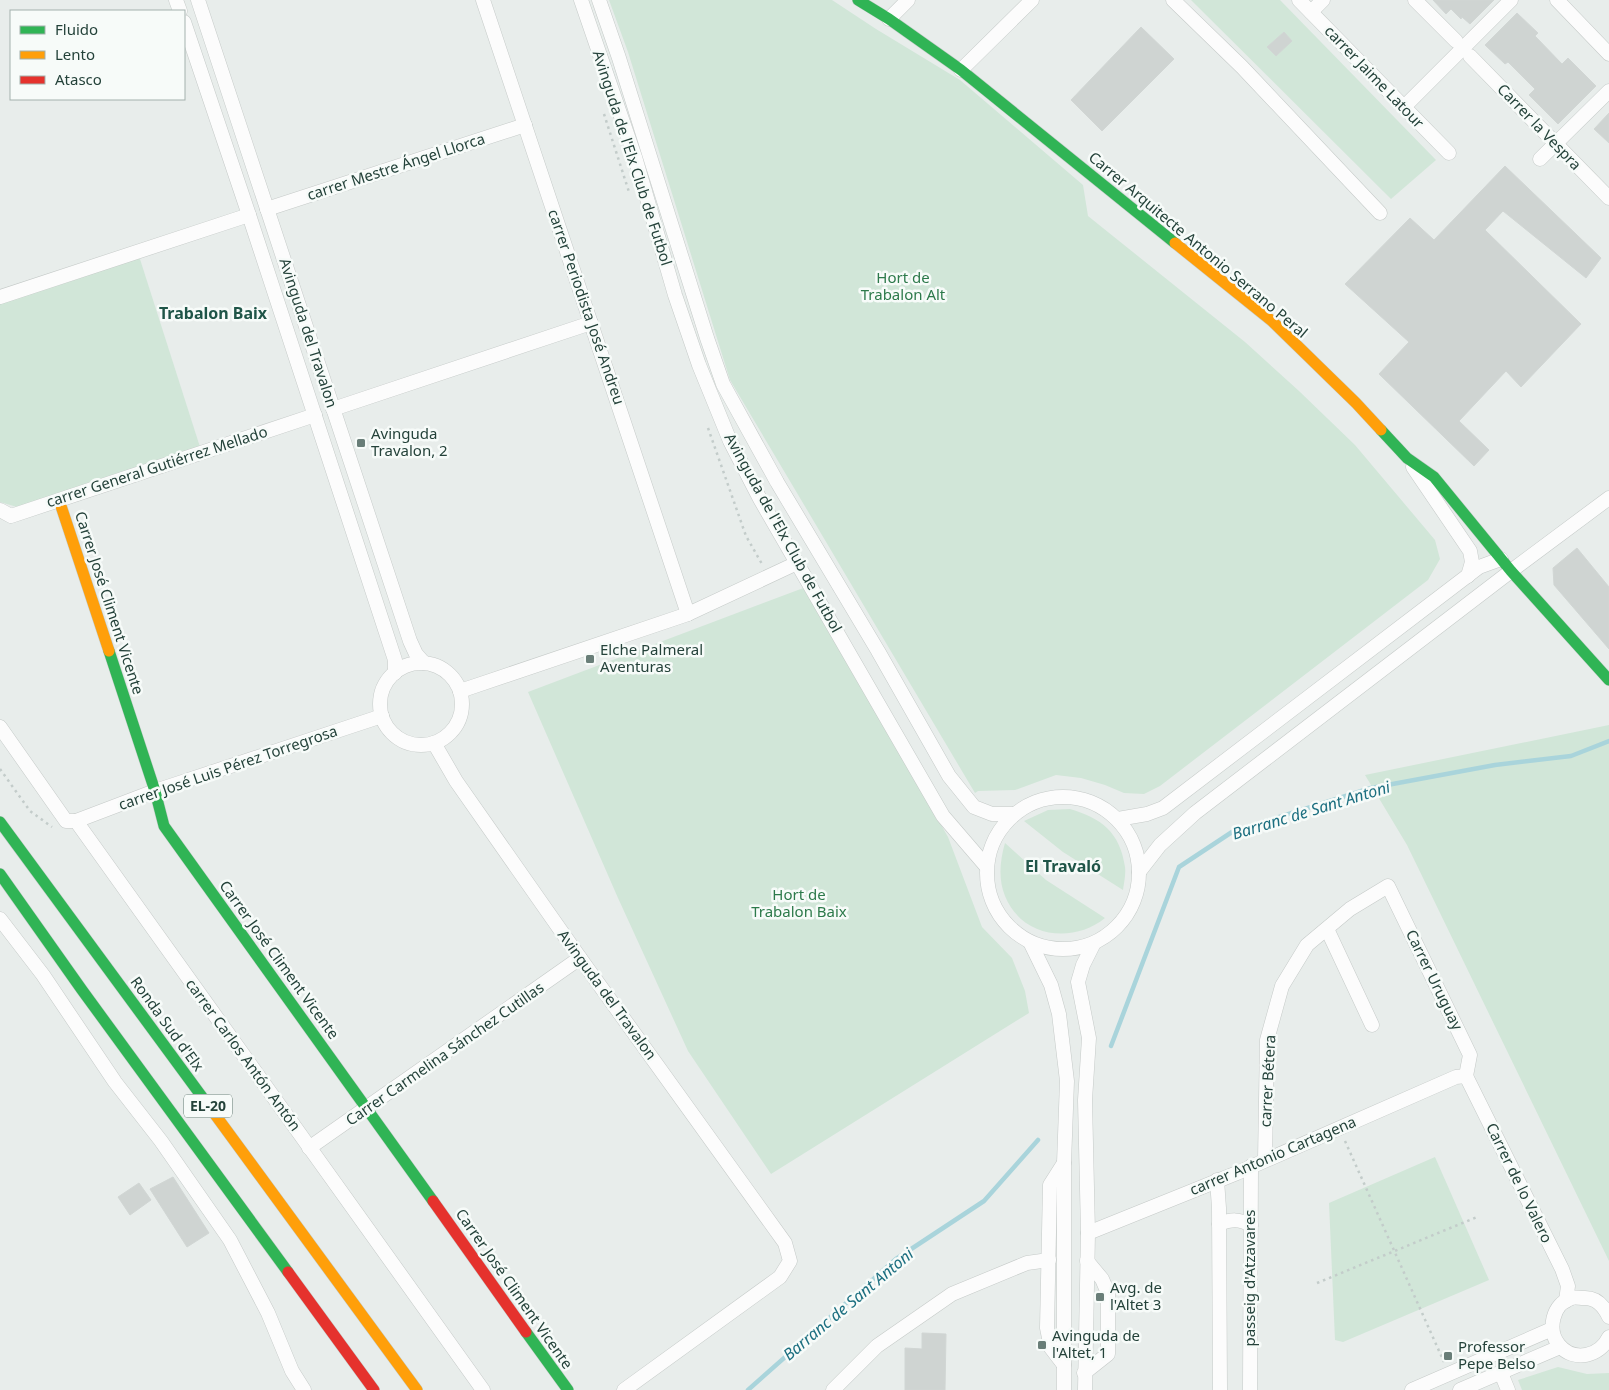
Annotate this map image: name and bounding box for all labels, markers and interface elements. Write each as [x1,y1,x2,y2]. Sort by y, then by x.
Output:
legend [10,10,185,100]
text: Fluido [55,19,98,39]
street label: carrer Jaime Latour [1321,21,1429,132]
text: Lento [55,44,95,64]
street label: Avinguda de l'Elx Club de Futbol [589,47,677,268]
text: Atasco [55,69,102,89]
street label: Carrer la Vespra [1493,79,1586,174]
street label: carrer Mestre Ángel Llorca [304,128,487,204]
street label: Carrer Arquitecte Antonio Serrano Peral [1085,147,1312,342]
street label: carrer Periodista José Andreu [544,206,630,407]
street label: Avinguda del Travalon [275,255,343,410]
park label: Hort de Trabalon Alt [861,267,946,304]
district label: Trabalon Baix [159,302,268,324]
street label: carrer General Gutiérrez Mellado [44,421,270,511]
place label: Avinguda Travalon, 2 [371,423,448,460]
street label: Avinguda de l'Elx Club de Futbol [721,429,847,636]
marker: Avinguda Travalon, 2 [355,437,367,449]
street label: Carrer José Climent Vicente [71,509,149,697]
place label: Elche Palmeral Aventuras [600,639,703,676]
marker: Elche Palmeral Aventuras [584,653,596,665]
street label: carrer José Luis Pérez Torregrosa [115,720,340,814]
water label: Barranc de Sant Antoni [1229,775,1394,845]
district label: El Travaló [1025,855,1101,877]
street label: Carrer José Climent Vicente [216,876,344,1043]
park label: Hort de Trabalon Baix [751,884,847,921]
street label: Avinguda del Travalon [554,925,662,1063]
street label: Carrer Uruguay [1402,926,1468,1033]
street label: Ronda Sud d'Elx [127,972,209,1075]
street label: carrer Carlos Antón Antón [182,974,306,1135]
street label: Carrer Carmelina Sánchez Cutillas [341,977,547,1129]
street label: carrer Bétera [1255,1034,1279,1128]
road number: EL-20 [184,1094,232,1118]
street label: carrer Antonio Cartagena [1186,1111,1359,1199]
street label: Carrer de lo Valero [1482,1119,1558,1246]
street label: Carrer José Climent Vicente [452,1204,578,1372]
street label: passeig d'Atzavares [1239,1209,1259,1347]
water label: Barranc de Sant Antoni [778,1242,919,1365]
place label: Avg. de l'Altet 3 [1110,1277,1162,1314]
marker: Avg. de l'Altet 3 [1094,1291,1106,1303]
place label: Avinguda de l'Altet, 1 [1052,1325,1140,1362]
place label: Professor Pepe Belso [1458,1336,1535,1373]
marker: Avinguda de l'Altet, 1 [1036,1339,1048,1351]
marker: Professor Pepe Belso [1442,1350,1454,1362]

